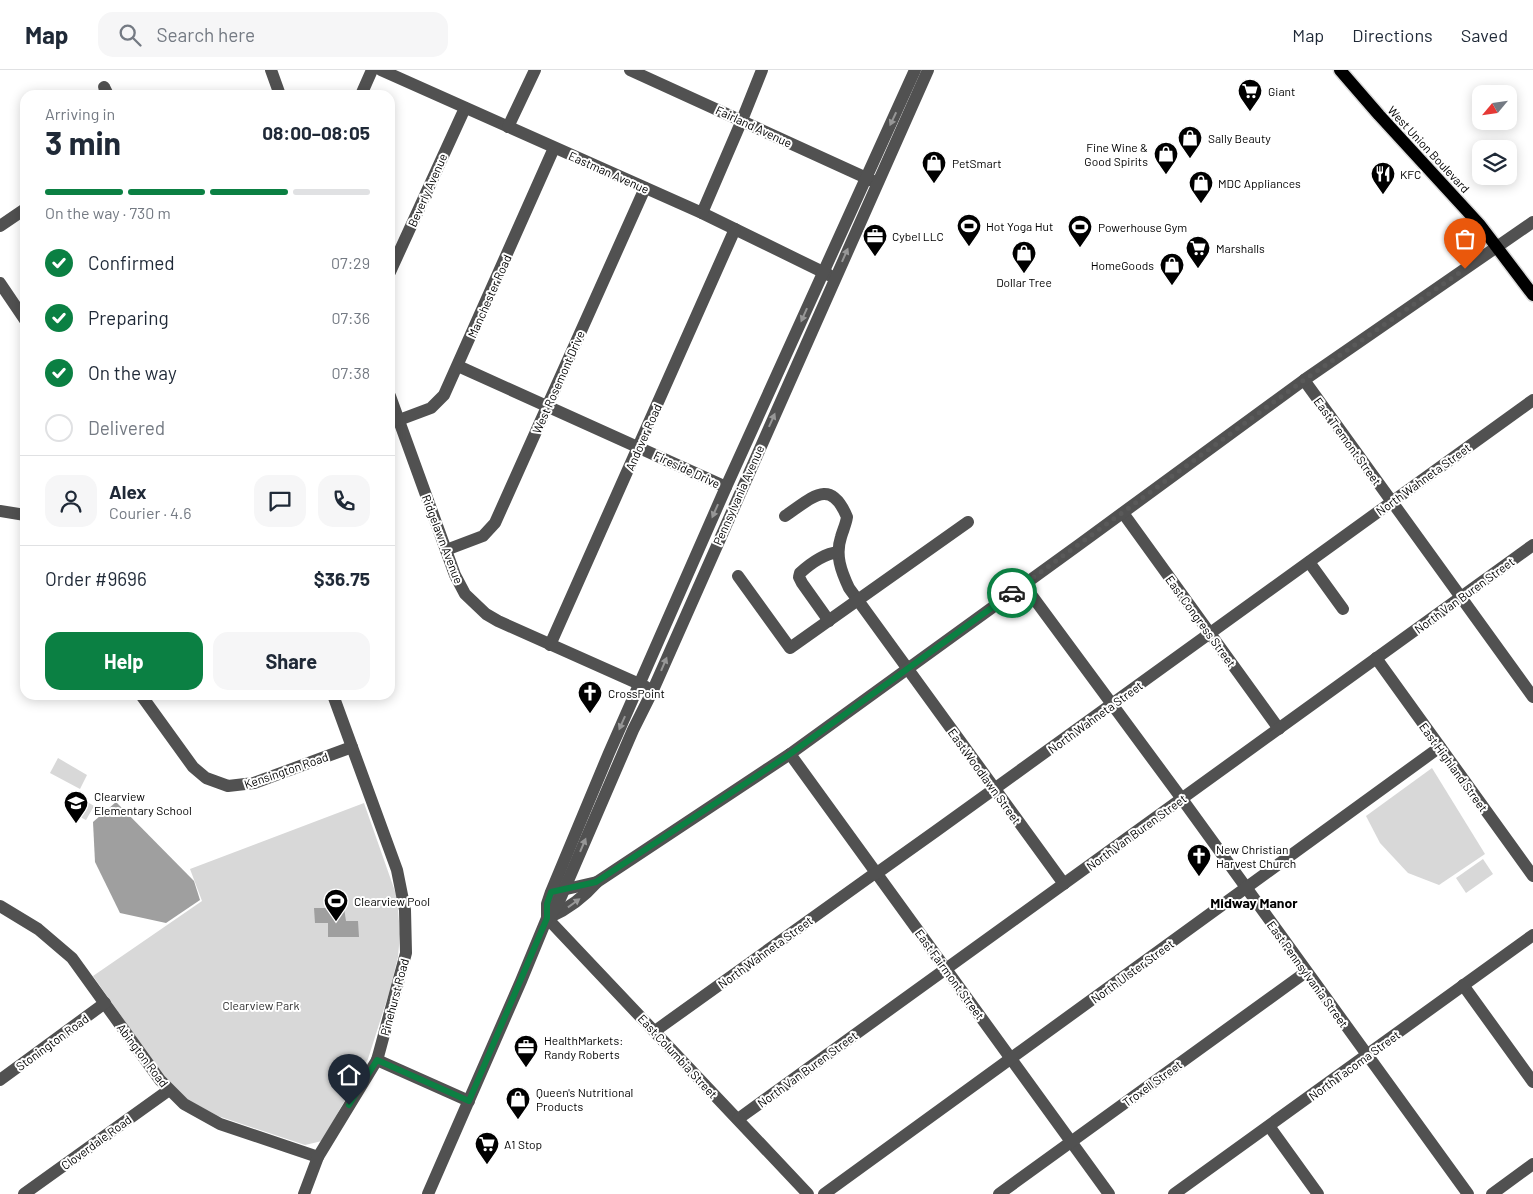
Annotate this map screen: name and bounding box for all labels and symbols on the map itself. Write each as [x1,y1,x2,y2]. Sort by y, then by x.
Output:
supermarket icon: Giant [1237,78,1263,112]
place label: Giant [1268,84,1295,98]
north arrow [1472,85,1518,130]
street label: Fairland Avenue [714,102,794,150]
street label: West Union Boulevard [1385,103,1473,195]
one-way arrow [888,112,896,126]
shop icon: Sally Beauty [1177,125,1203,159]
place label: Sally Beauty [1208,131,1271,145]
place label: Fine Wine & Good Spirits [1084,140,1148,168]
shop icon: Fine Wine & Good Spirits [1153,141,1179,175]
street label: Eastman Avenue [567,148,651,196]
shop icon: PetSmart [921,150,947,184]
street label: Beverly Avenue [405,151,449,229]
place label: PetSmart [952,156,1002,170]
restaurant icon: KFC [1370,161,1396,195]
place label: KFC [1400,167,1421,181]
shop icon: MDC Appliances [1188,170,1214,204]
place label: MDC Appliances [1218,176,1301,190]
sports icon: Hot Yoga Hut [956,213,982,247]
sports icon: Powerhouse Gym [1067,214,1093,248]
pin [1444,218,1486,269]
place label: Hot Yoga Hut [986,219,1053,233]
place label: Powerhouse Gym [1098,220,1187,234]
office icon: Cybel LLC [862,223,888,257]
place label: Cybel LLC [892,229,944,243]
supermarket icon: Marshalls [1185,235,1211,269]
shop icon: Dollar Tree [1011,240,1037,274]
place label: Marshalls [1216,241,1265,255]
one-way arrow [841,248,849,262]
street label: Manchester Road [464,252,514,340]
shop icon: HomeGoods [1159,252,1185,286]
place label: HomeGoods [1091,258,1154,272]
place label: Dollar Tree [996,275,1052,289]
one-way arrow [799,308,807,322]
street label: West Rosemont Drive [529,328,587,436]
street label: East Tremont Street [1311,394,1385,488]
street label: Andover Road [622,401,664,473]
one-way arrow [768,413,776,427]
street label: North Wahneta Street [1373,440,1473,518]
street label: Pennsylvania Avenue [710,443,766,547]
street label: Fireside Drive [652,448,722,490]
street label: Ridgelawn Avenue [420,492,466,586]
one-way arrow [711,503,719,518]
street label: North Van Buren Street [1411,554,1517,636]
courier [987,568,1037,618]
street label: East Congress Street [1163,572,1239,670]
one-way arrow [660,657,668,671]
street label: North Wahneta Street [1045,678,1145,756]
church icon: CrossPoint [577,680,603,714]
place label: CrossPoint [608,686,665,700]
one-way arrow [617,716,625,730]
street label: East Highland Street [1417,720,1491,814]
street label: East Woodlawn Street [946,726,1024,826]
street label: Kensington Road [242,749,330,791]
place label: Clearview Elementary School [94,789,192,817]
school or university icon: Clearview Elementary School [63,790,89,824]
street label: North Van Buren Street [1083,791,1189,873]
one-way arrow [580,838,588,852]
place label: New Christian Harvest Church [1216,842,1296,870]
church icon: New Christian Harvest Church [1186,843,1212,877]
sports icon: Clearview Pool [323,888,349,922]
place label: Clearview Pool [354,894,430,908]
district label: Midway Manor [1210,894,1298,911]
one-way arrow [567,898,580,909]
street label: North Wahneta Street [715,913,815,991]
street label: East Pennsylvania Street [1265,918,1351,1030]
street label: East Fairmont Street [913,926,987,1022]
street label: North Ulster Street [1088,936,1176,1006]
street label: Pinehurst Road [377,957,411,1037]
park label: Clearview Park [223,998,299,1012]
street label: Stonington Road [13,1011,91,1073]
street label: East Columbia Street [635,1011,721,1101]
street label: Abington Road [115,1020,171,1090]
street label: North Tacoma Street [1306,1027,1402,1103]
street label: North Van Buren Street [754,1028,860,1110]
place label: HealthMarkets: Randy Roberts [544,1033,623,1061]
office icon: HealthMarkets: Randy Roberts [513,1034,539,1068]
pin [328,1054,370,1105]
street label: Troxell Street [1120,1057,1184,1109]
place label: Queen's Nutritional Products [536,1085,633,1113]
shop icon: Queen's Nutritional Products [505,1086,531,1120]
street label: Cloverdale Road [58,1112,134,1172]
supermarket icon: A1 Stop [474,1131,500,1165]
place label: A1 Stop [504,1137,542,1151]

